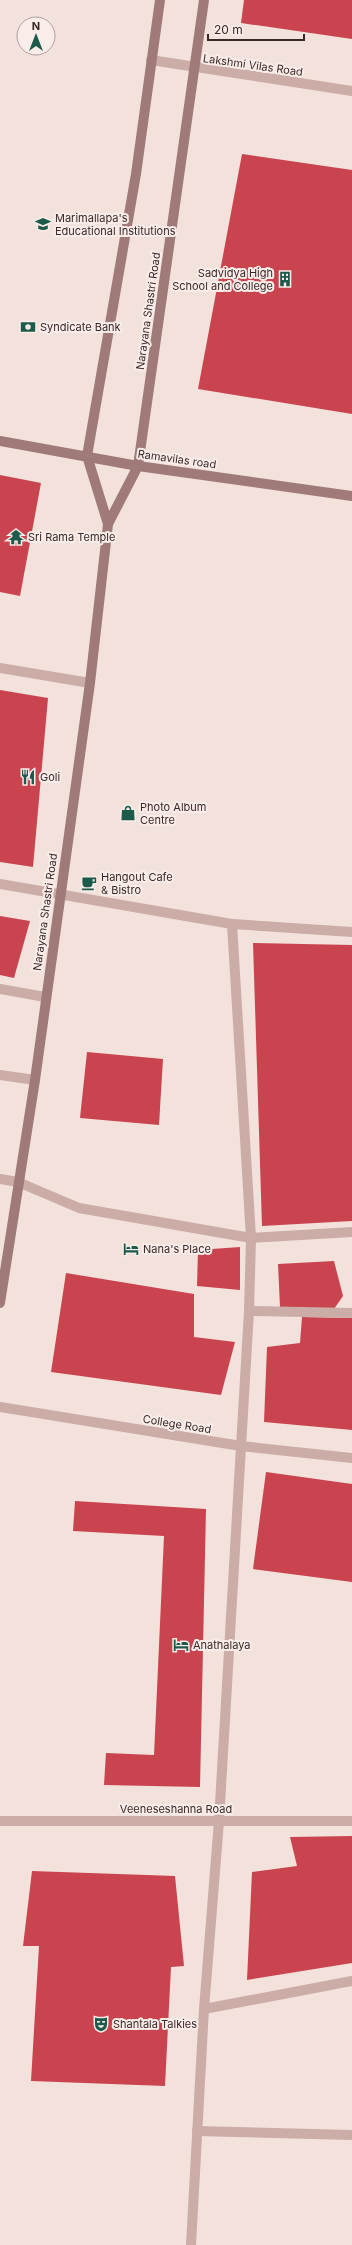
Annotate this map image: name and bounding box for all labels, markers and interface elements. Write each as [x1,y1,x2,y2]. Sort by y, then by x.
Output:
north arrow [16,16,56,56]
scale bar [208,16,304,42]
text: N [32,19,40,33]
text: 20 m [214,22,243,37]
street label: Lakshmi Vilas Road [202,51,304,79]
place label: Marimallapa's Educational Institutions [55,211,176,238]
school or university icon: Marimallapa's Educational Institutions [34,215,52,233]
street label: Narayana Shastri Road [133,251,163,371]
place label: Sadvidya High School and College [172,266,273,293]
building icon: Sadvidya High School and College [276,270,294,288]
bank icon: Syndicate Bank [19,318,37,336]
place label: Syndicate Bank [40,320,121,334]
street label: Ramavilas road [137,447,217,471]
temple icon: Sri Rama Temple [7,528,25,546]
place label: Sri Rama Temple [28,530,115,544]
restaurant icon: Goli [19,768,37,786]
place label: Goli [40,770,60,784]
place label: Photo Album Centre [140,800,206,827]
shop icon: Photo Album Centre [119,804,137,822]
street label: Narayana Shastri Road [30,852,60,972]
place label: Hangout Cafe & Bistro [101,870,173,897]
cafe icon: Hangout Cafe & Bistro [80,874,98,892]
hotel icon: Nana's Place [122,1240,140,1258]
place label: Nana's Place [143,1242,211,1256]
street label: College Road [142,1412,212,1436]
hotel icon: Anathalaya [172,1636,190,1654]
place label: Anathalaya [193,1638,251,1652]
street label: Veeneseshanna Road [120,1802,232,1816]
theatre icon: Shantala Talkies [92,2015,110,2033]
place label: Shantala Talkies [113,2017,197,2031]

